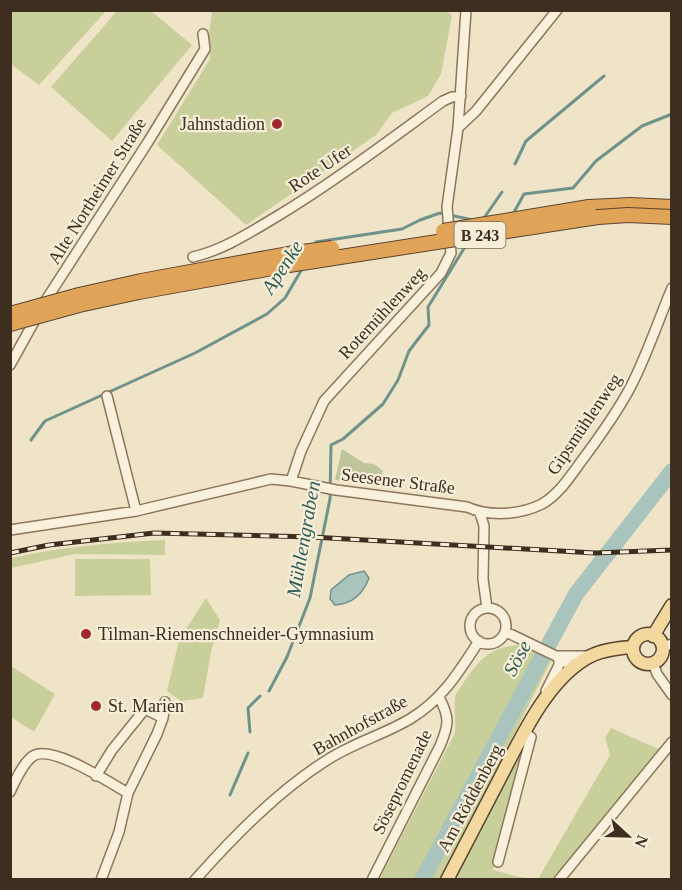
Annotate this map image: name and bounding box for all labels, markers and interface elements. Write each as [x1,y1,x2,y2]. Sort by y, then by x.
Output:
street label: Alte Northeimer Straße [44,114,150,268]
place label: Jahnstadion [180,114,265,134]
marker: Jahnstadion [270,117,284,131]
street label: Rote Ufer [285,140,355,196]
road number: B 243 [454,222,506,248]
water label: Apenke [256,236,308,300]
street label: Rotemühlenweg [334,263,430,363]
street label: Gipsmühlenweg [543,370,625,478]
street label: Seesener Straße [340,464,456,498]
water label: Mühlengraben [282,479,325,600]
place label: Tilman-Riemenschneider-Gymnasium [98,624,374,644]
marker: Tilman-Riemenschneider-Gymnasium [79,627,93,641]
water label: Söse [499,637,535,679]
street label: Bahnhofstraße [309,691,411,759]
place label: St. Marien [108,696,184,716]
marker: St. Marien [89,699,103,713]
street label: Sösepromenade [368,726,436,838]
street label: Am Röddenberg [433,741,507,855]
north arrow [598,806,658,866]
text: N [631,833,651,850]

